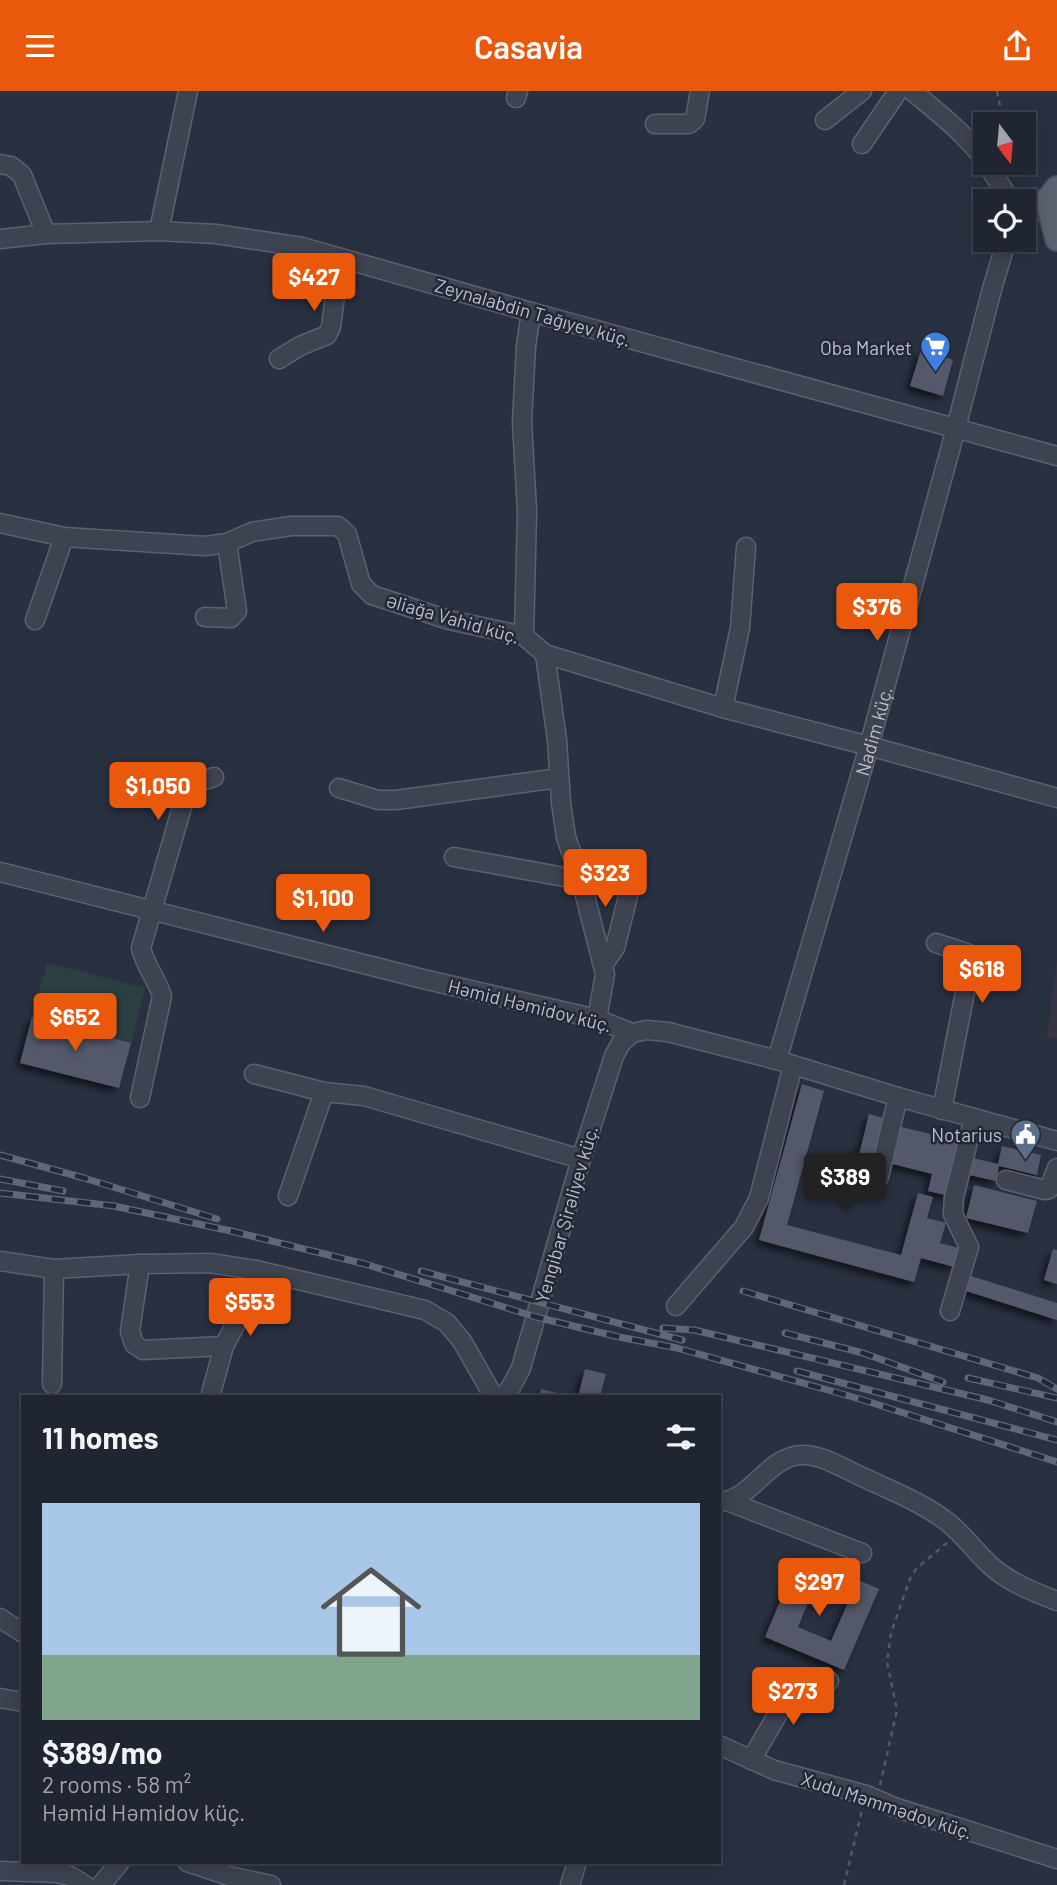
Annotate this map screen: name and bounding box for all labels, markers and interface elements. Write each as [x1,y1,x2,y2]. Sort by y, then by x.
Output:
icon: menu [21,27,59,65]
text: Casavia [474,27,583,65]
icon: share [998,27,1036,65]
north arrow [973,112,1036,175]
map controls [973,112,1036,252]
button: locate [973,189,1036,252]
pin: $427 [273,253,355,313]
text: $427 [288,262,340,290]
street label: Zeynalabdin Tağıyev küç. [432,273,634,351]
supermarket icon: Oba Market [918,330,952,374]
place label: Oba Market [820,336,912,359]
pin: $376 [836,583,918,643]
street label: Əliağa Vahid küç. [384,588,522,648]
text: $376 [852,592,902,620]
street label: Nadim küç. [850,683,896,778]
pin: $1,050 [101,763,215,822]
text: $1,050 [125,771,191,799]
pin: $323 [564,849,646,909]
text: $323 [580,858,630,886]
pin: $1,100 [266,875,380,934]
text: $1,100 [292,883,354,911]
pin: $618 [941,946,1023,1005]
text: $618 [959,954,1005,982]
street label: Həmid Həmidov küç. [446,974,614,1036]
pin: $652 [34,993,116,1053]
text: $652 [50,1002,100,1030]
public building icon: Notarius [1008,1117,1042,1161]
street label: Yengibar Şirəliyev küç. [530,1123,602,1305]
place label: Notarius [931,1123,1002,1146]
pin: $389 [804,1153,886,1213]
text: $389 [820,1162,870,1190]
pin: $553 [209,1279,291,1338]
text: $553 [225,1287,275,1315]
icon: filters [662,1418,700,1456]
text: 11 homes [42,1419,159,1455]
icon: home [308,1549,434,1675]
pin: $297 [778,1559,860,1618]
text: $297 [794,1567,844,1595]
pin: $273 [752,1667,834,1727]
text: $273 [768,1676,818,1704]
text: $389/mo [42,1734,163,1770]
street label: Xudu Məmmədov küç. [799,1766,975,1844]
text: 2 rooms · 58 m² [42,1770,191,1798]
text: Həmid Həmidov küç. [42,1798,245,1826]

